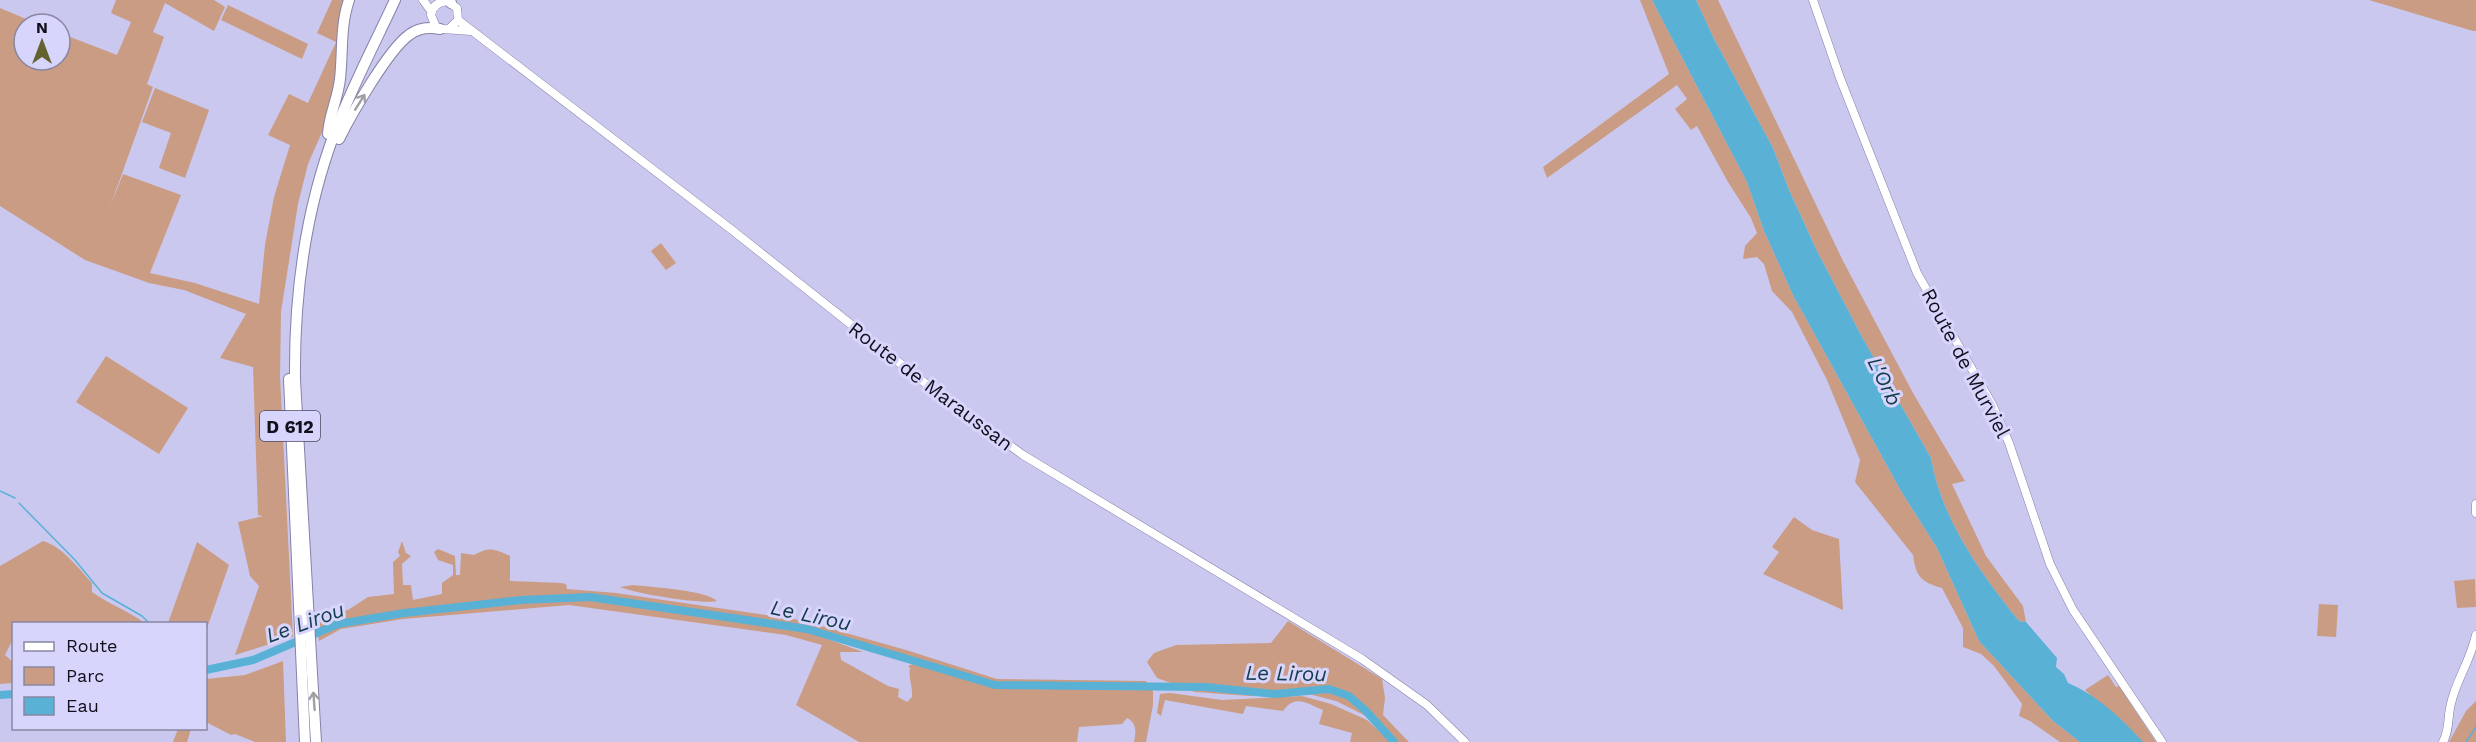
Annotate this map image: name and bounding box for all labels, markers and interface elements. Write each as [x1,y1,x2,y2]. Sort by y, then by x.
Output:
north arrow [12,12,72,72]
text: N [36,18,48,37]
one-way arrow [354,93,367,110]
street label: Route de Murviel [1916,284,2016,442]
street label: Route de Maraussan [844,316,1018,456]
water label: L'Orb [1863,352,1907,410]
road number: D 612 [260,411,320,441]
water label: Le Lirou [769,594,853,636]
water label: Le Lirou [262,596,348,648]
legend [12,622,207,730]
text: Route [66,635,118,656]
water label: Le Lirou [1245,660,1327,686]
text: Parc [66,665,104,686]
one-way arrow [308,692,319,711]
text: Eau [66,695,99,716]

